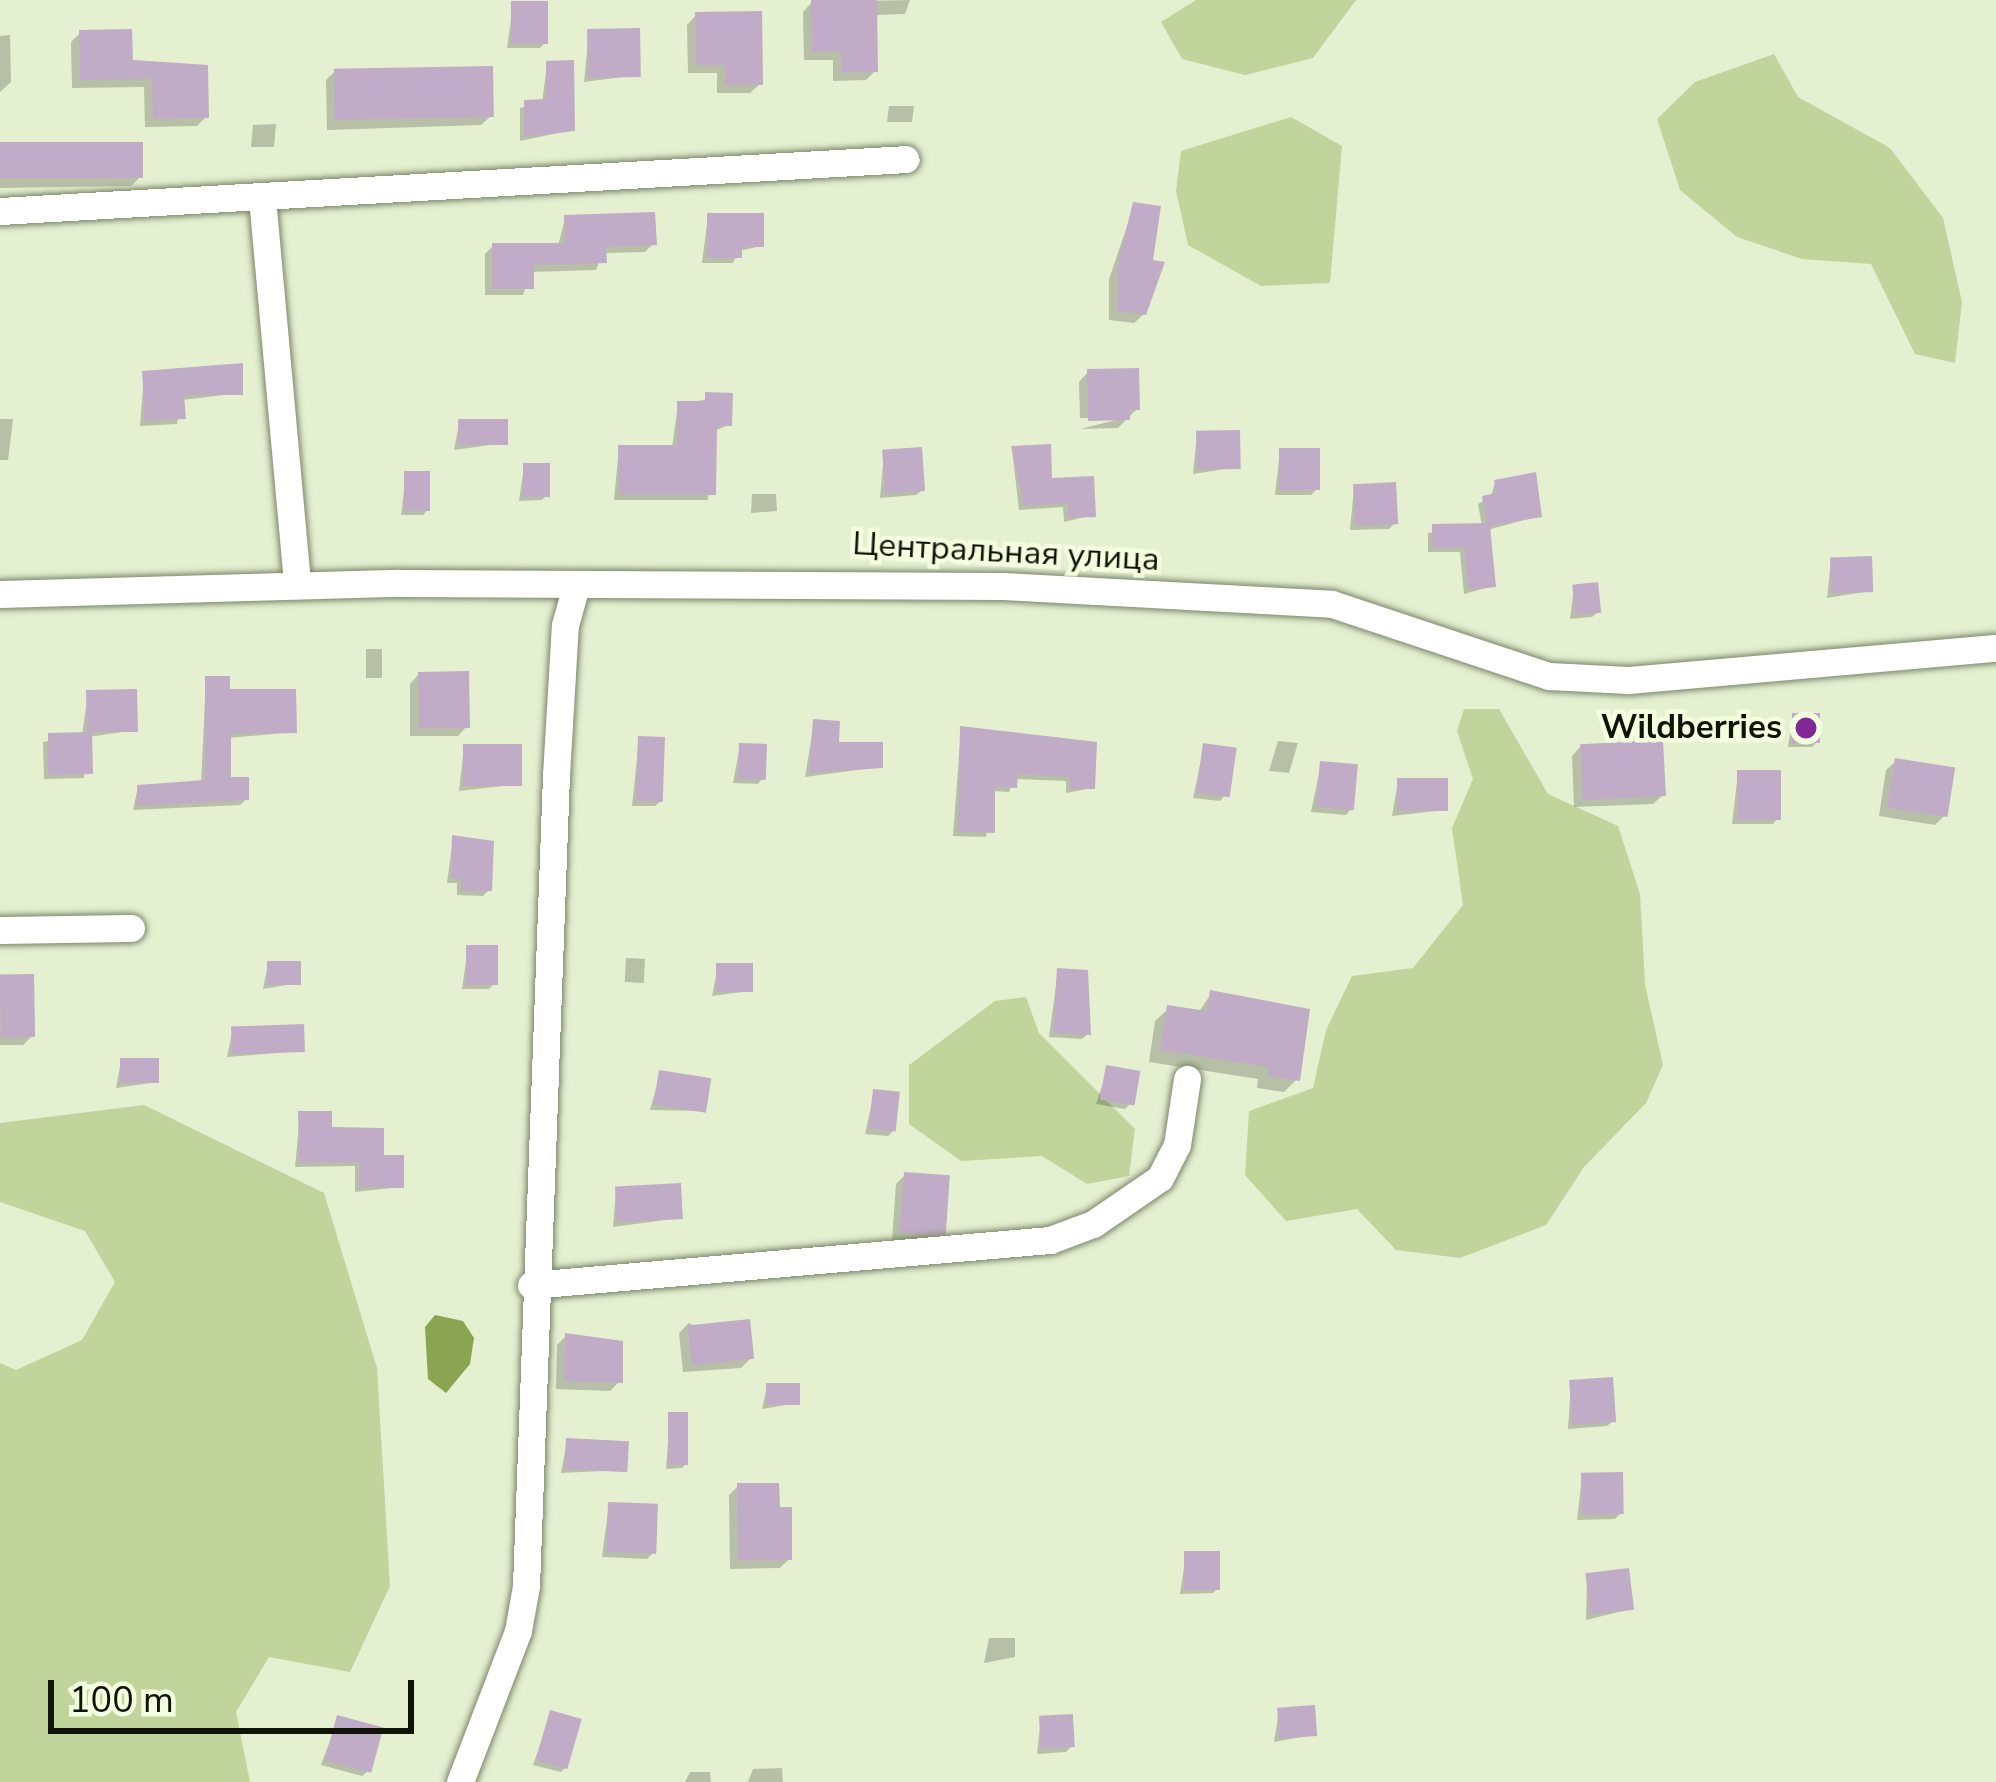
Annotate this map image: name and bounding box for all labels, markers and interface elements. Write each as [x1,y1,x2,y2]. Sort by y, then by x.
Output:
street label: Центральная улица [851,524,1161,580]
place label: Wildberries [1601,708,1782,748]
marker: Wildberries [1793,715,1819,741]
scale bar [54,1656,420,1730]
text: 100 m [69,1676,174,1725]

